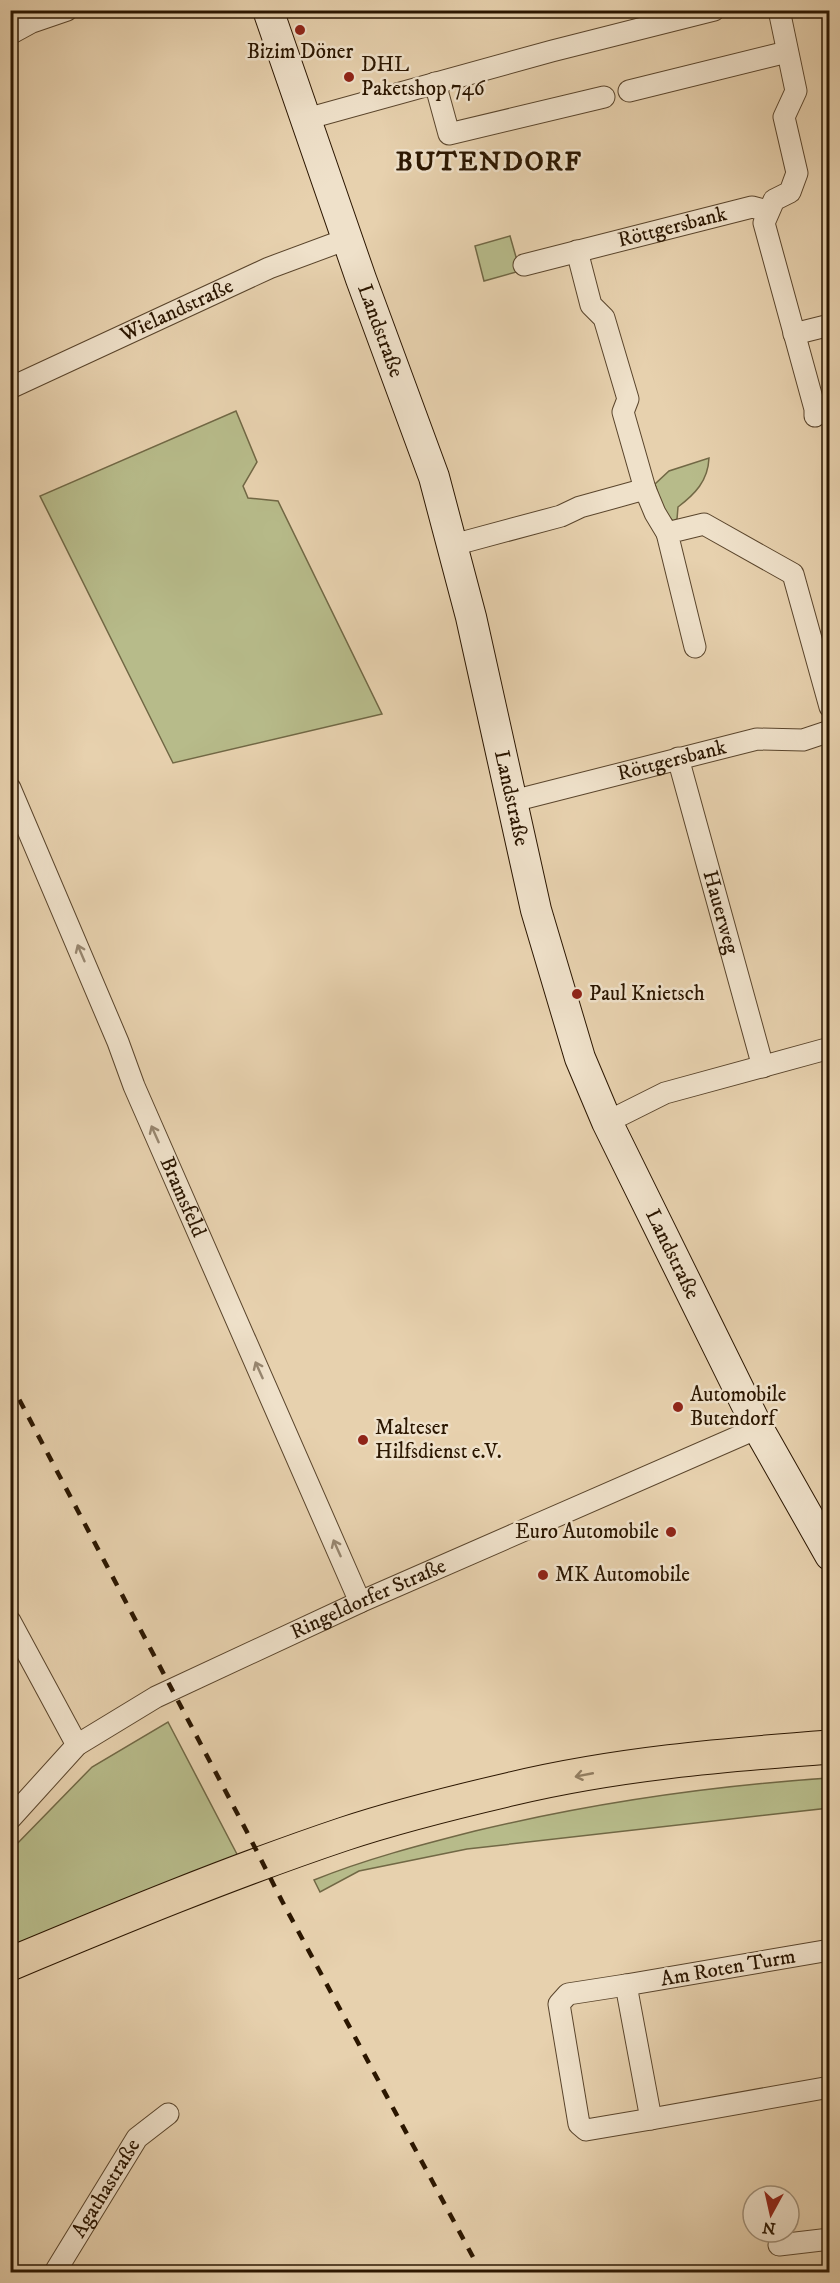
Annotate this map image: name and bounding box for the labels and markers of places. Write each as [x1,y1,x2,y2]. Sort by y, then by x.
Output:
marker: Bizim Döner [293,23,307,37]
place label: Bizim Döner [247,39,354,65]
place label: DHL Paketshop 746 [361,52,486,102]
marker: DHL Paketshop 746 [342,70,356,84]
place label: Paul Knietsch [589,981,705,1007]
marker: Paul Knietsch [570,987,584,1001]
place label: Automobile Butendorf [690,1382,787,1432]
marker: Automobile Butendorf [671,1400,685,1414]
place label: Malteser Hilfsdienst e.V. [375,1415,502,1465]
marker: Malteser Hilfsdienst e.V. [356,1433,370,1447]
place label: Euro Automobile [515,1519,659,1545]
marker: Euro Automobile [664,1525,678,1539]
place label: MK Automobile [555,1562,690,1588]
marker: MK Automobile [536,1568,550,1582]

